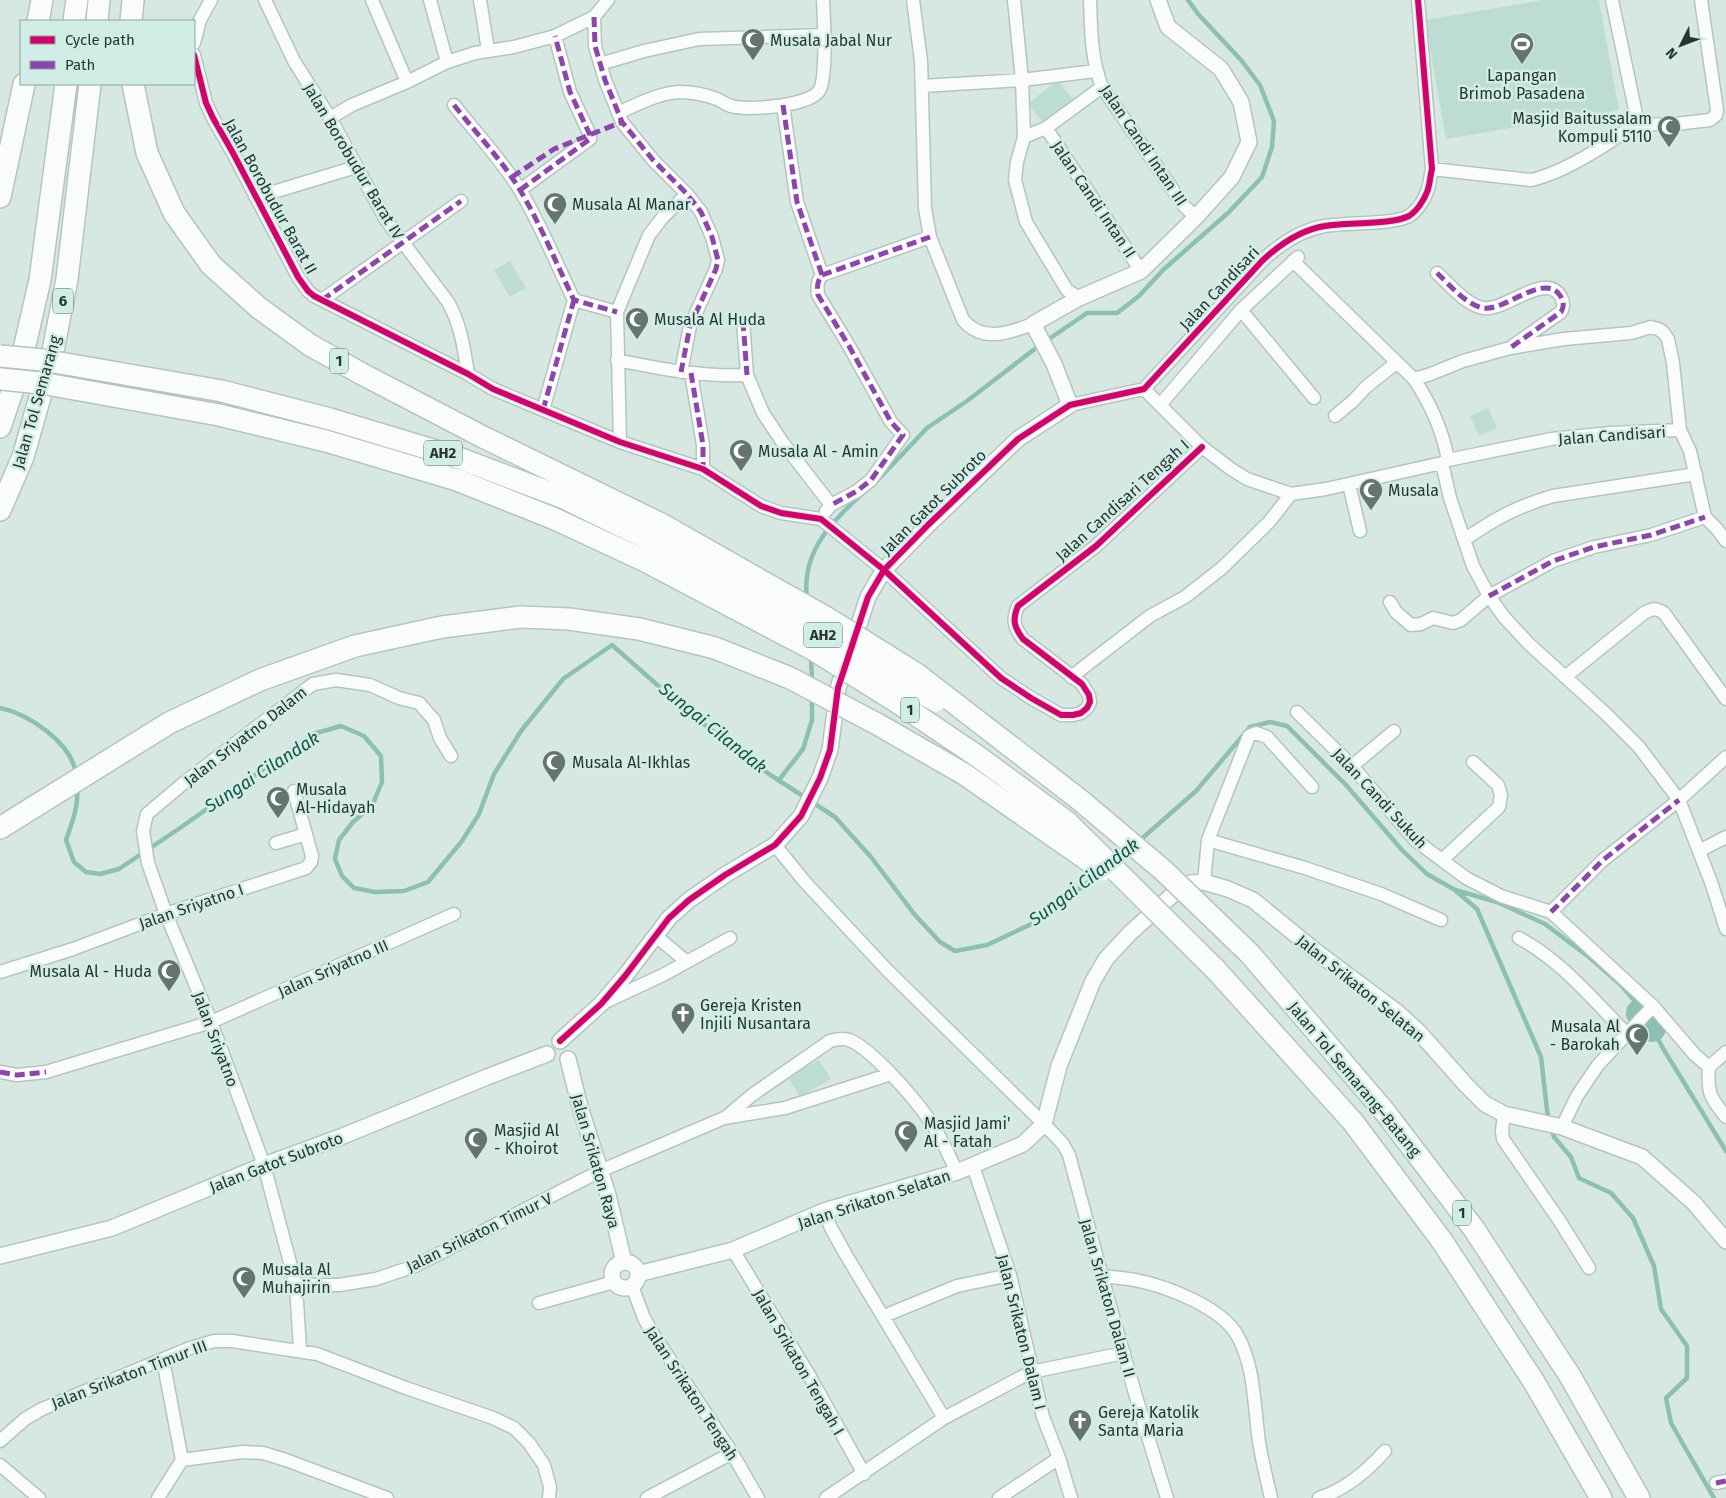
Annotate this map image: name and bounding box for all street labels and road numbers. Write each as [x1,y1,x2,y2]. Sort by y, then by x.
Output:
street label: Jalan Borobudur Barat IV [299,80,408,243]
street label: Jalan Candi Intan III [1096,81,1191,209]
street label: Jalan Borobudur Barat II [220,115,321,277]
street label: Jalan Candi Intan II [1047,137,1140,261]
street label: Jalan Candisari [1176,242,1263,334]
road number: 6 [53,288,73,314]
street label: Jalan Tol Semarang [8,333,65,471]
road number: 1 [330,348,348,374]
street label: Jalan Candisari [1557,422,1667,449]
street label: Jalan Candisari Tengah I [1052,435,1193,565]
road number: AH2 [424,440,462,466]
street label: Jalan Gatot Subroto [877,446,990,559]
road number: AH2 [804,622,842,648]
street label: Jalan Sriyatno Dalam [180,683,310,790]
road number: 1 [901,698,919,722]
street label: Jalan Candi Sukuh [1328,744,1431,852]
street label: Jalan Sriyatno I [136,880,246,933]
street label: Jalan Srikaton Selatan [1293,931,1429,1046]
street label: Jalan Sriyatno III [275,936,391,1001]
street label: Jalan Sriyatno [189,989,242,1090]
street label: Jalan Tol Semarang–Batang [1284,998,1425,1161]
street label: Jalan Srikaton Raya [567,1092,624,1231]
street label: Jalan Gatot Subroto [207,1128,346,1197]
street label: Jalan Srikaton Selatan [795,1166,953,1233]
street label: Jalan Srikaton Timur V [403,1189,555,1276]
road number: 1 [1453,1200,1471,1226]
street label: Jalan Srikaton Dalam II [1076,1217,1139,1380]
street label: Jalan Srikaton Dalam I [993,1252,1050,1412]
street label: Jalan Srikaton Tengah I [749,1286,848,1439]
street label: Jalan Srikaton Tengah [641,1322,742,1464]
street label: Jalan Srikaton Timur III [49,1336,210,1413]

